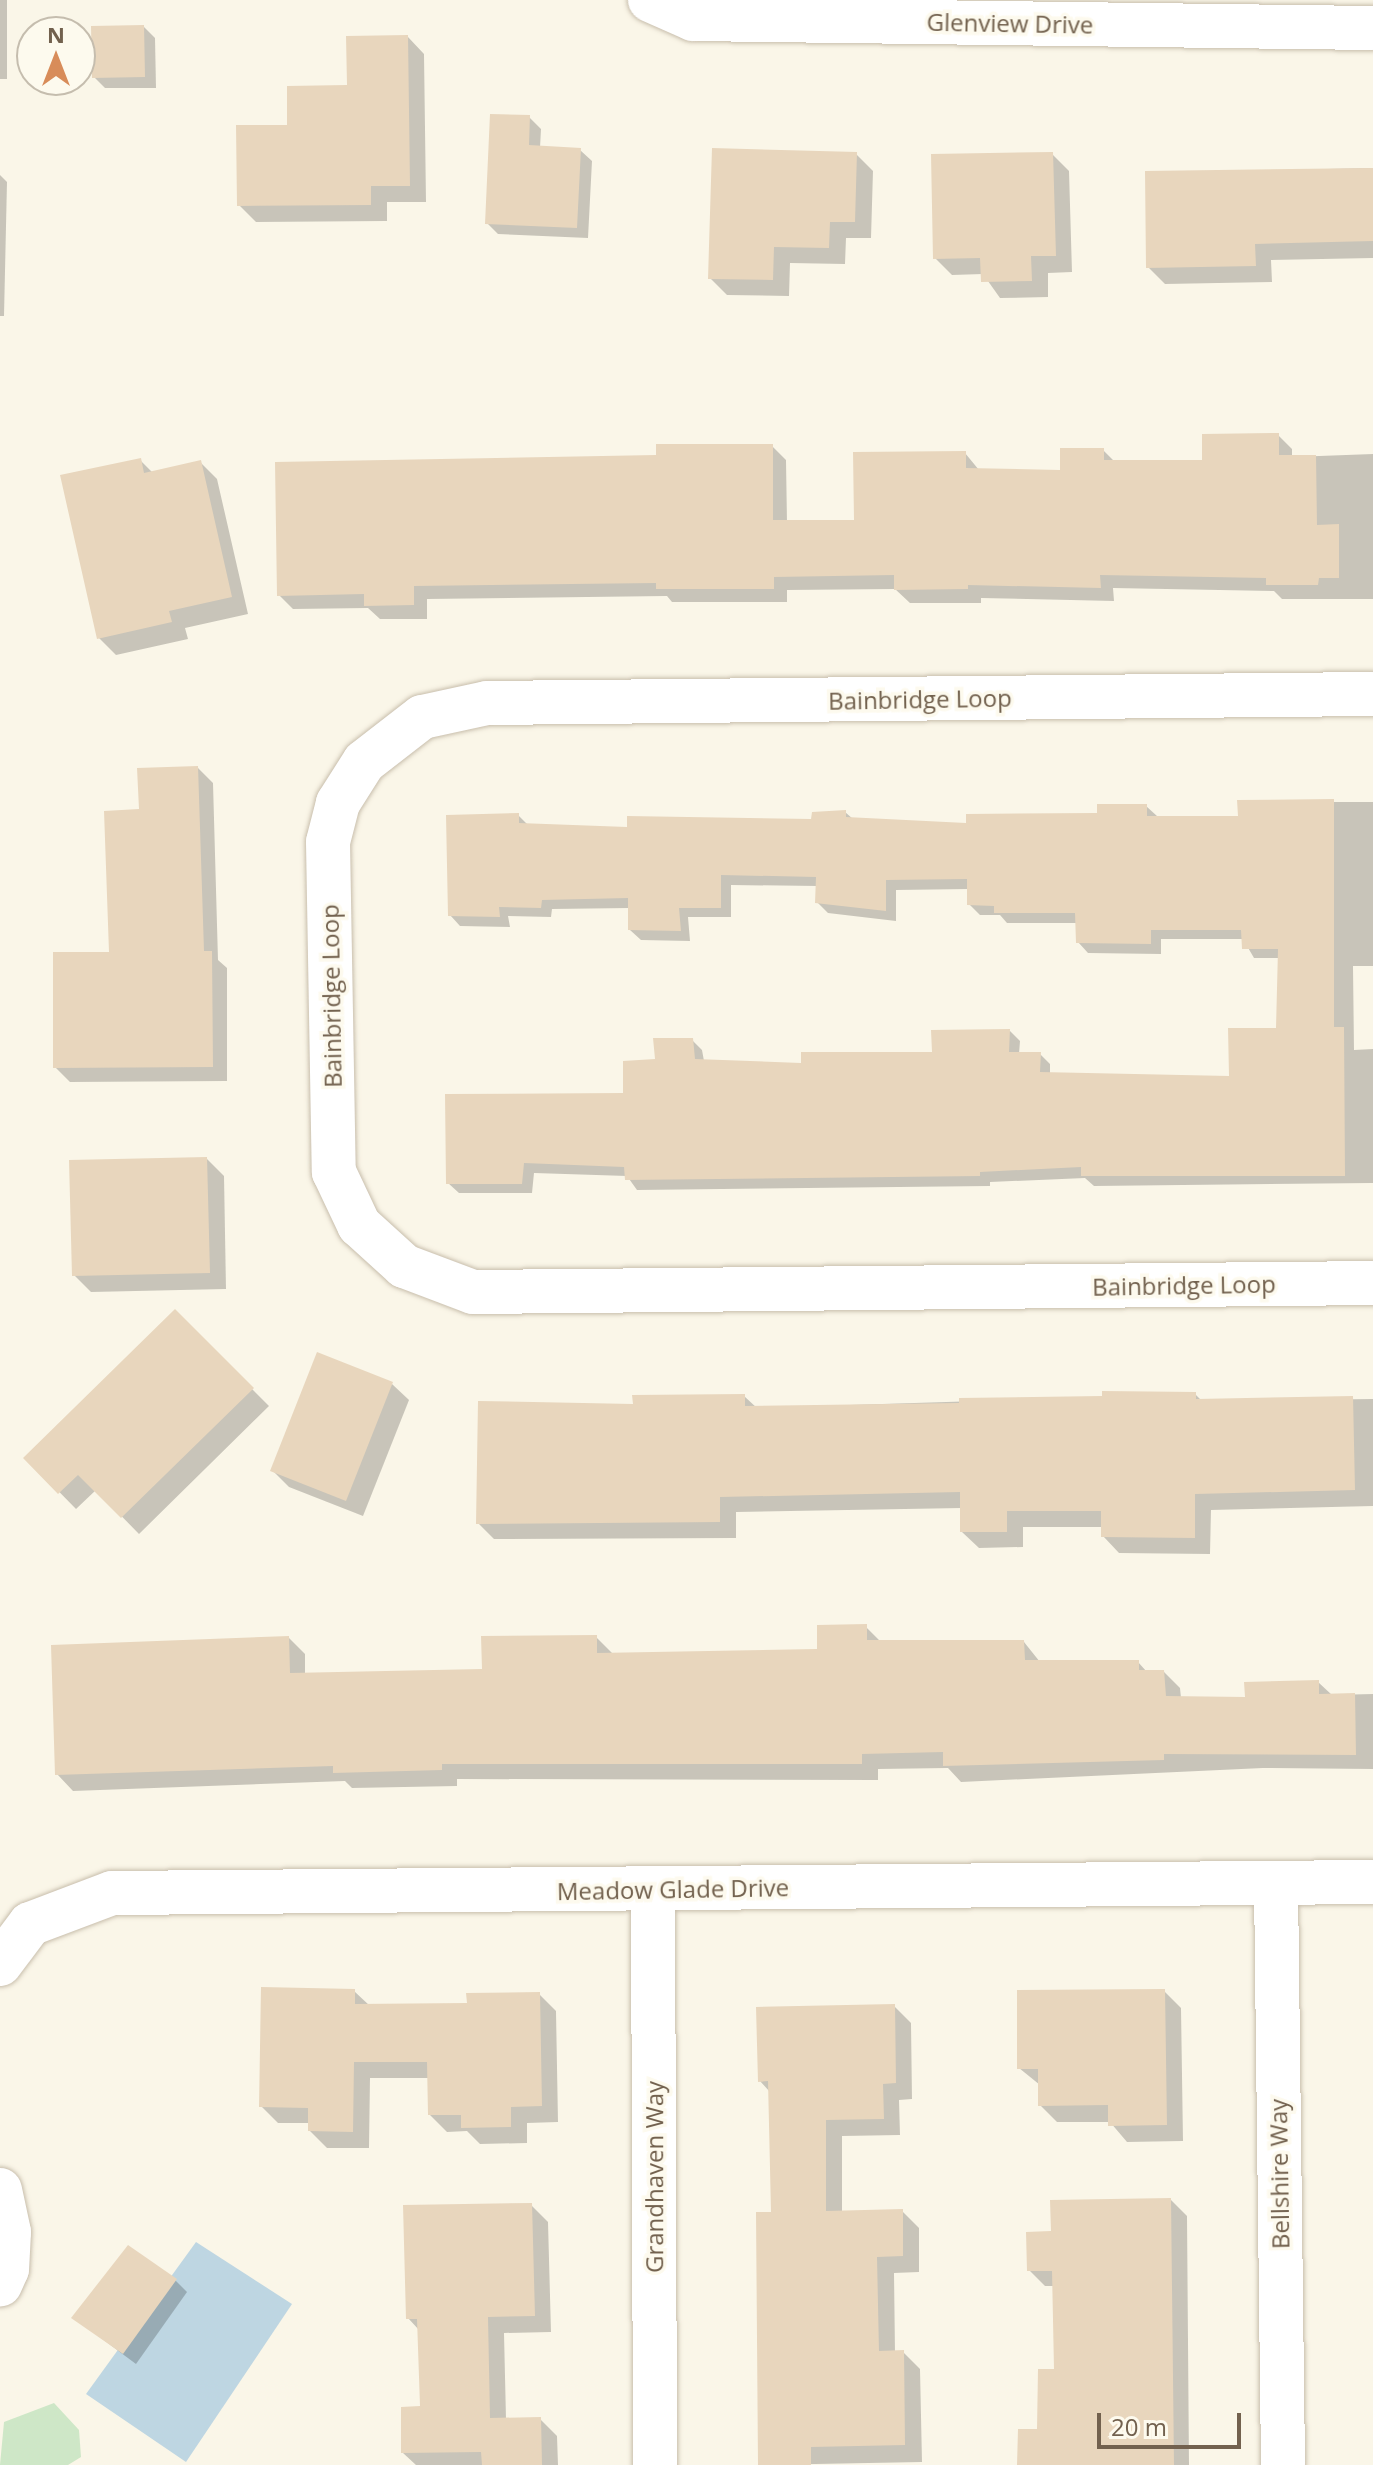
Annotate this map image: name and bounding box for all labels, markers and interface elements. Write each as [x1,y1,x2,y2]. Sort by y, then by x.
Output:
street label: Glenview Drive [926,7,1094,39]
north arrow [16,16,96,96]
text: N [47,19,65,49]
street label: Bainbridge Loop [828,683,1012,715]
street label: Bainbridge Loop [315,904,347,1088]
street label: Bainbridge Loop [1092,1269,1276,1301]
street label: Meadow Glade Drive [557,1873,789,1905]
street label: Grandhaven Way [640,2081,668,2273]
street label: Bellshire Way [1263,2099,1295,2249]
scale bar [1101,2397,1245,2447]
text: 20 m [1111,2410,1167,2443]

